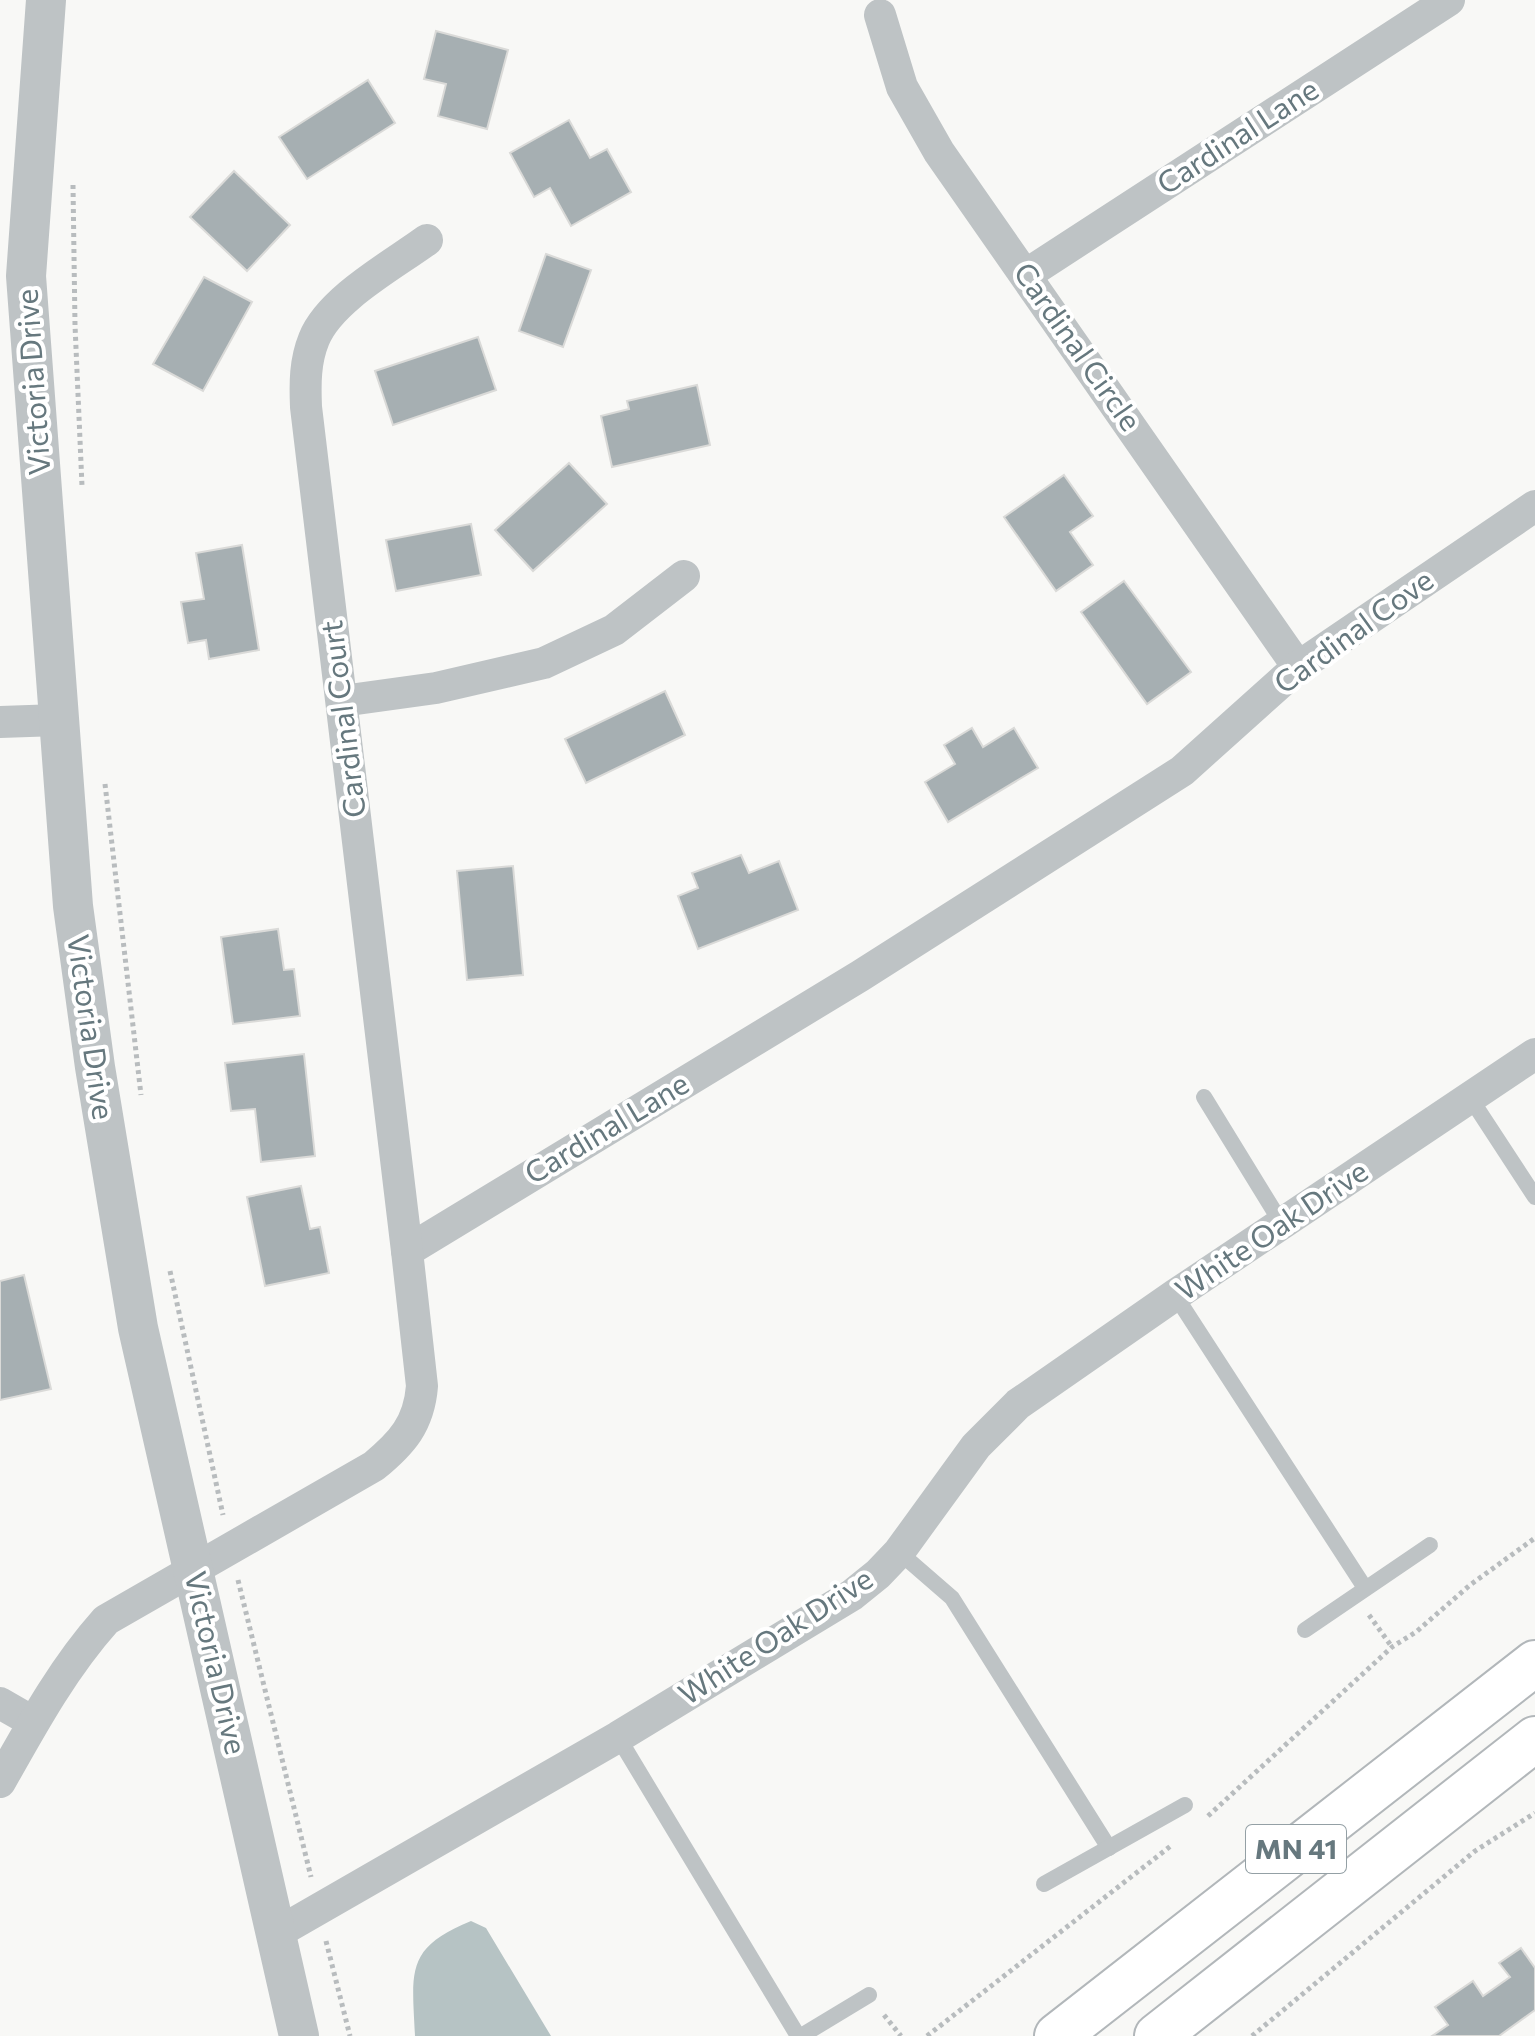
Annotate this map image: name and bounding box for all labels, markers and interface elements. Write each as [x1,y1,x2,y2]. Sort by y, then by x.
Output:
street label: Cardinal Lane [1149,69,1324,201]
street label: Cardinal Circle [1007,254,1151,437]
street label: Victoria Drive [7,288,56,477]
street label: Cardinal Cove [1266,560,1439,700]
street label: Cardinal Court [311,619,372,820]
street label: Victoria Drive [61,932,124,1122]
street label: Cardinal Lane [517,1063,694,1190]
street label: White Oak Drive [1167,1151,1374,1307]
street label: White Oak Drive [671,1558,879,1711]
street label: Victoria Drive [178,1567,256,1758]
road number: MN 41 [1246,1825,1346,1873]

